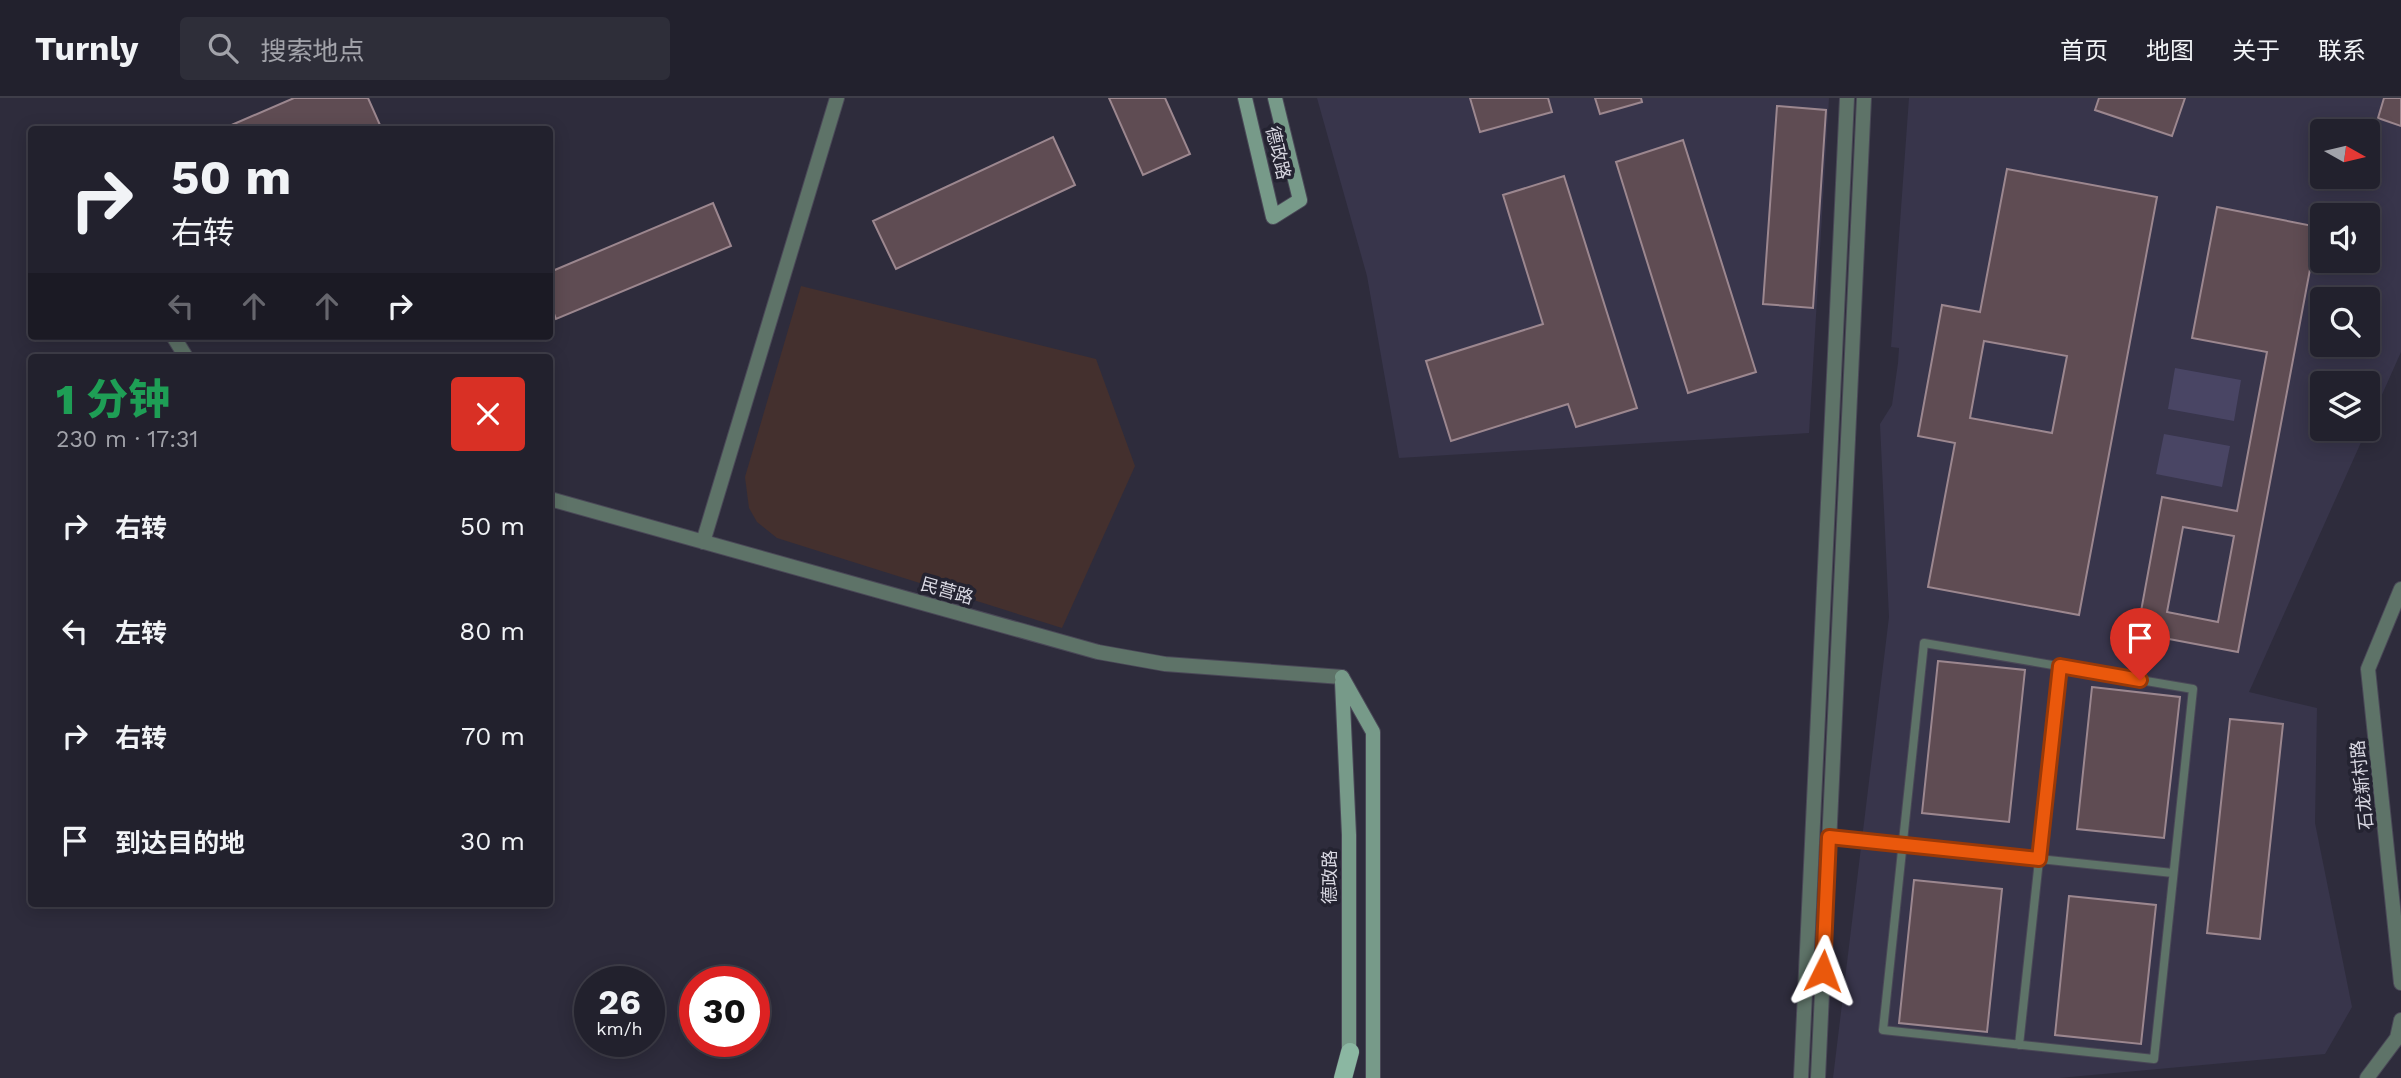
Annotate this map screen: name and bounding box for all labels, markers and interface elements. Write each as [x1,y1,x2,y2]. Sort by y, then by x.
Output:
search box [180,17,670,80]
text: Turnly [35,29,138,68]
icon: search [204,29,242,67]
text: 搜索地点 [260,36,364,66]
text: 首页 [2060,37,2108,65]
text: 地图 [2146,37,2194,65]
text: 关于 [2232,37,2280,65]
text: 联系 [2318,37,2366,65]
north arrow [2310,119,2380,189]
map controls [2310,119,2380,441]
street label: 德政路 [1262,124,1295,182]
text: 50 m [171,148,291,206]
icon: right [56,154,147,245]
button: sound [2310,203,2380,273]
text: 右转 [171,214,235,252]
icon: left [162,287,200,325]
icon: ahead [235,287,273,325]
icon: ahead [308,287,346,325]
icon: right [381,287,419,325]
button: search [2310,287,2380,357]
button: layers [2310,371,2380,441]
text: 1 分钟 [56,375,170,424]
button: close [451,377,525,451]
text: 230 m · 17:31 [56,426,198,453]
icon: right [56,507,94,545]
text: 50 m [460,511,525,541]
text: 右转 [115,513,167,543]
street label: 民营路 [918,573,976,608]
pin [2110,608,2170,680]
icon: left [56,612,94,650]
text: 80 m [459,616,525,646]
text: 左转 [115,618,167,648]
icon: arrive [2121,619,2159,657]
icon: right [56,717,94,755]
text: 70 m [461,721,525,751]
text: 右转 [115,723,167,753]
street label: 石龙新村路 [2346,739,2377,831]
icon: arrive [56,822,94,860]
text: 30 m [460,826,525,856]
text: 到达目的地 [115,828,245,858]
street label: 德政路 [1319,850,1340,904]
position arrow [1786,934,1860,1008]
speed limit sign: 30 [679,966,770,1057]
text: 26 [598,981,641,1023]
text: km/h [596,1018,643,1039]

